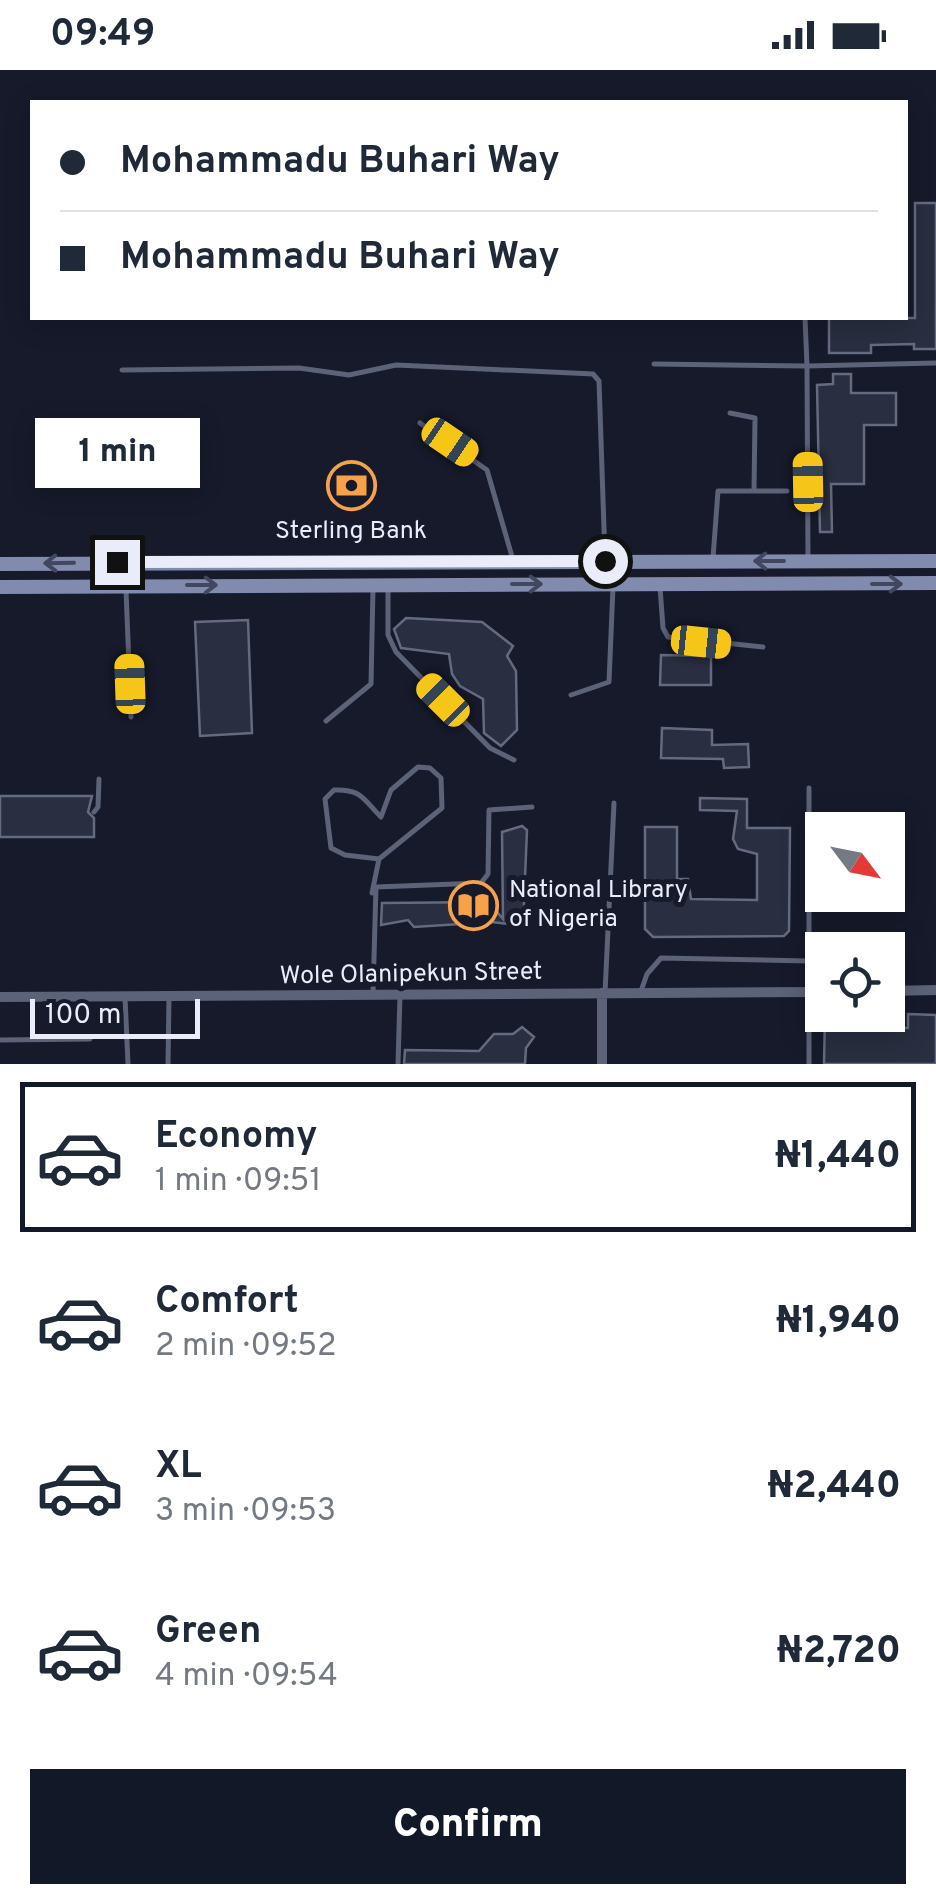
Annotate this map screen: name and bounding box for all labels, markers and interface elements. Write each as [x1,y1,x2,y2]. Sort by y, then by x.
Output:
text: 09:49 [50,11,155,60]
text: Mohammadu Buhari Way [120,138,560,187]
text: Mohammadu Buhari Way [120,234,560,283]
car [417,413,483,471]
callout: 1 min [34,417,200,487]
text: 1 min [78,433,157,473]
car [792,452,824,512]
bank icon: Sterling Bank [325,460,377,512]
place label: Sterling Bank [275,516,427,548]
route start [583,539,628,584]
route end [95,540,140,585]
one-way arrow [753,552,786,570]
one-way arrow [43,554,75,573]
one-way arrow [510,574,543,594]
one-way arrow [870,574,903,594]
one-way arrow [186,576,218,594]
car [670,624,732,660]
car [114,653,146,715]
car [411,668,475,732]
north arrow [805,812,905,912]
map controls [805,812,905,1032]
place label: National Library of Nigeria [509,875,688,936]
library icon: National Library of Nigeria [448,879,500,931]
button: locate [805,932,905,1032]
street label: Wole Olanipekun Street [279,957,543,993]
scale bar [30,994,200,1038]
text: 100 m [45,998,121,1034]
icon: car [35,1112,125,1202]
text: Economy [155,1113,317,1162]
text: ₦1,440 [775,1133,901,1182]
text: 1 min · 09:51 [155,1162,321,1202]
icon: car [35,1277,125,1367]
text: Comfort [155,1278,299,1327]
text: ₦1,940 [776,1298,901,1347]
text: 2 min · 09:52 [155,1327,337,1367]
icon: car [35,1442,125,1532]
text: XL [155,1443,202,1492]
text: ₦2,440 [768,1463,901,1512]
text: 3 min · 09:53 [155,1492,336,1532]
icon: car [35,1607,125,1697]
text: Green [155,1608,261,1657]
text: ₦2,720 [777,1628,901,1677]
text: 4 min · 09:54 [155,1657,338,1697]
button: Confirm [30,1769,906,1884]

